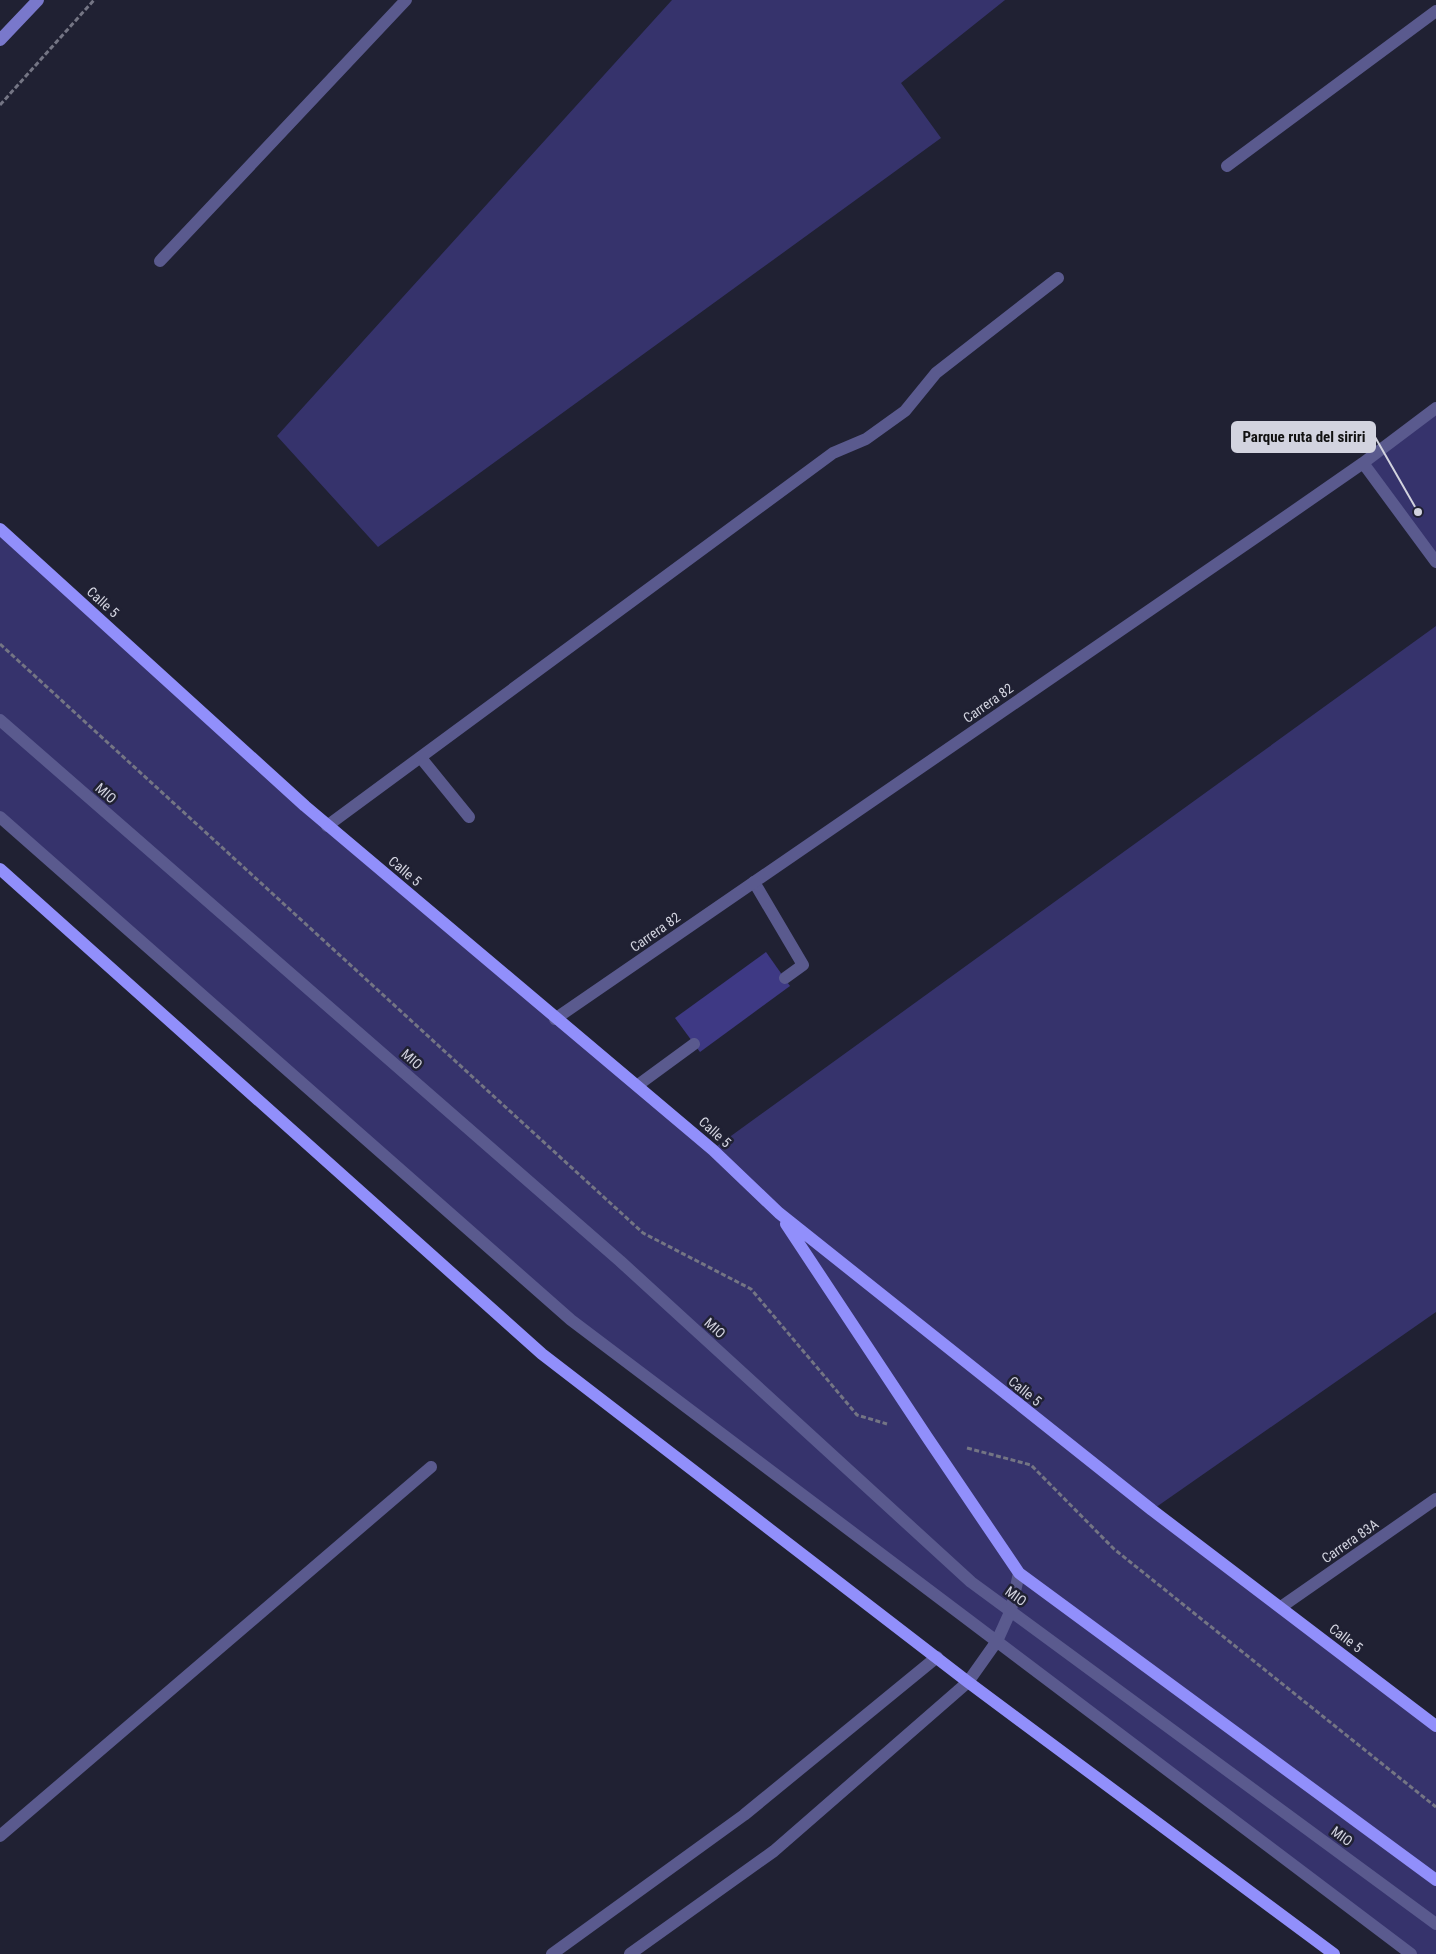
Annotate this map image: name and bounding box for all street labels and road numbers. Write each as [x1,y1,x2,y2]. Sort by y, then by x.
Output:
street label: Calle 5 [84,583,122,621]
street label: Carrera 82 [960,680,1016,726]
street label: MIO [92,780,120,806]
street label: Calle 5 [385,853,425,889]
street label: Carrera 82 [627,909,683,955]
street label: MIO [398,1046,426,1072]
street label: Calle 5 [696,1113,734,1151]
street label: MIO [701,1315,729,1341]
street label: Calle 5 [1005,1373,1045,1409]
street label: Carrera 83A [1319,1516,1381,1566]
street label: MIO [1002,1583,1030,1609]
street label: Calle 5 [1326,1620,1366,1656]
street label: MIO [1328,1823,1356,1849]

